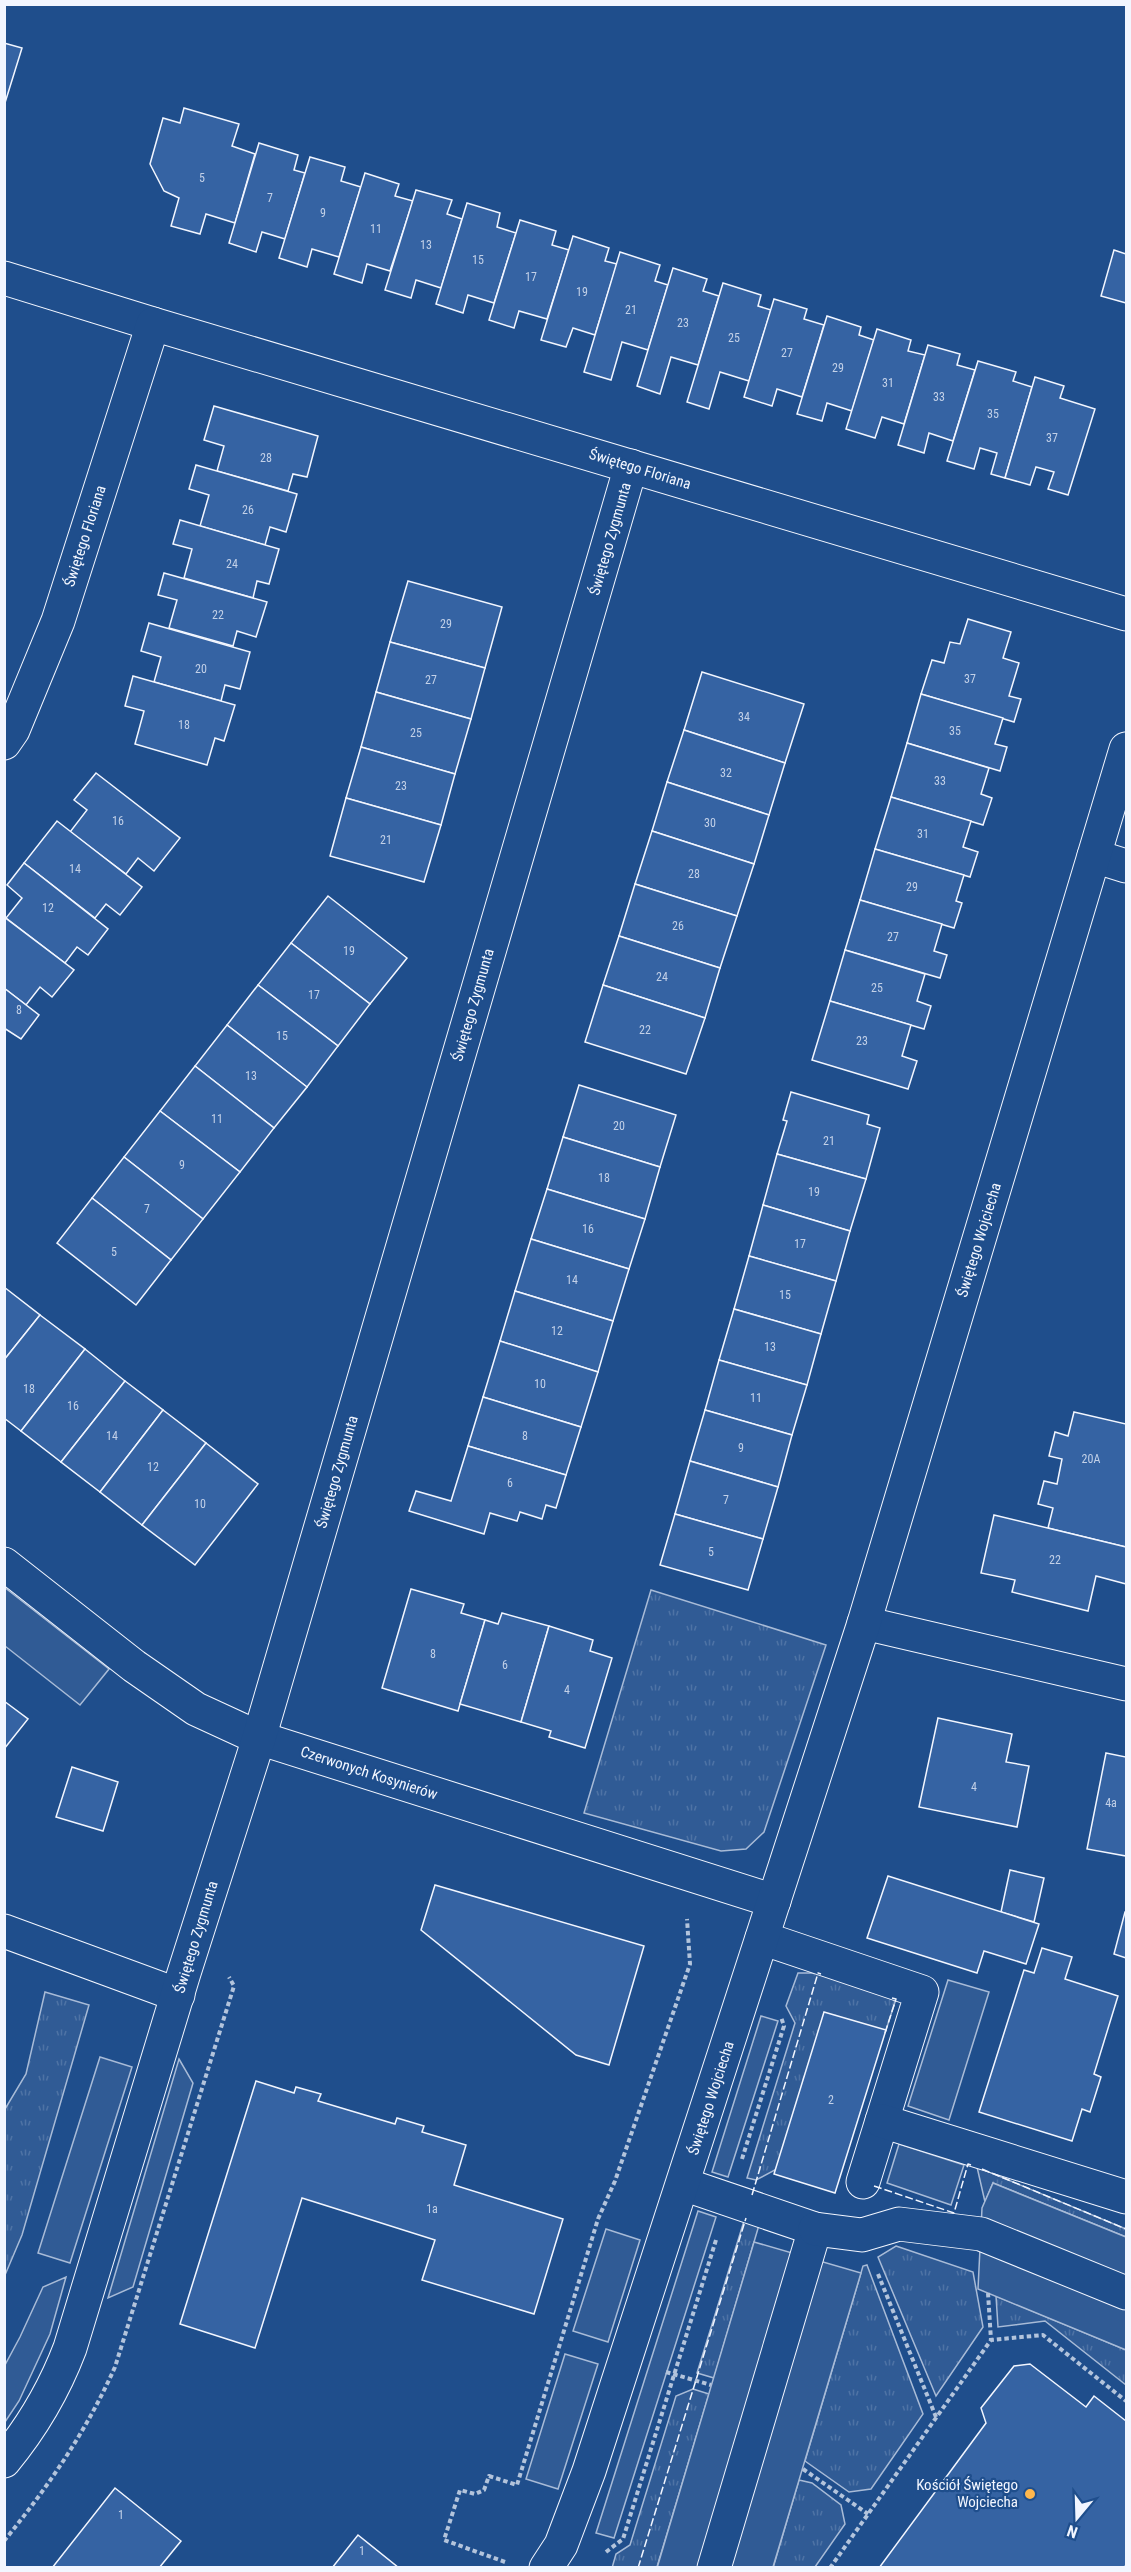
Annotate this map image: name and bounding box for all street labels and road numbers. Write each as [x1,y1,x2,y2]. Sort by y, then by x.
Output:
street label: Świętego Floriana [587,445,693,493]
street label: Świętego Zygmunta [585,481,635,597]
street label: Świętego Floriana [60,483,110,589]
street label: Świętego Zygmunta [448,947,498,1063]
street label: Świętego Wojciecha [953,1181,1005,1299]
street label: Świętego Zygmunta [312,1414,362,1530]
street label: Czerwonych Kosynierów [298,1742,440,1804]
street label: Świętego Zygmunta [170,1879,222,1995]
street label: Świętego Wojciecha [684,2039,738,2157]

